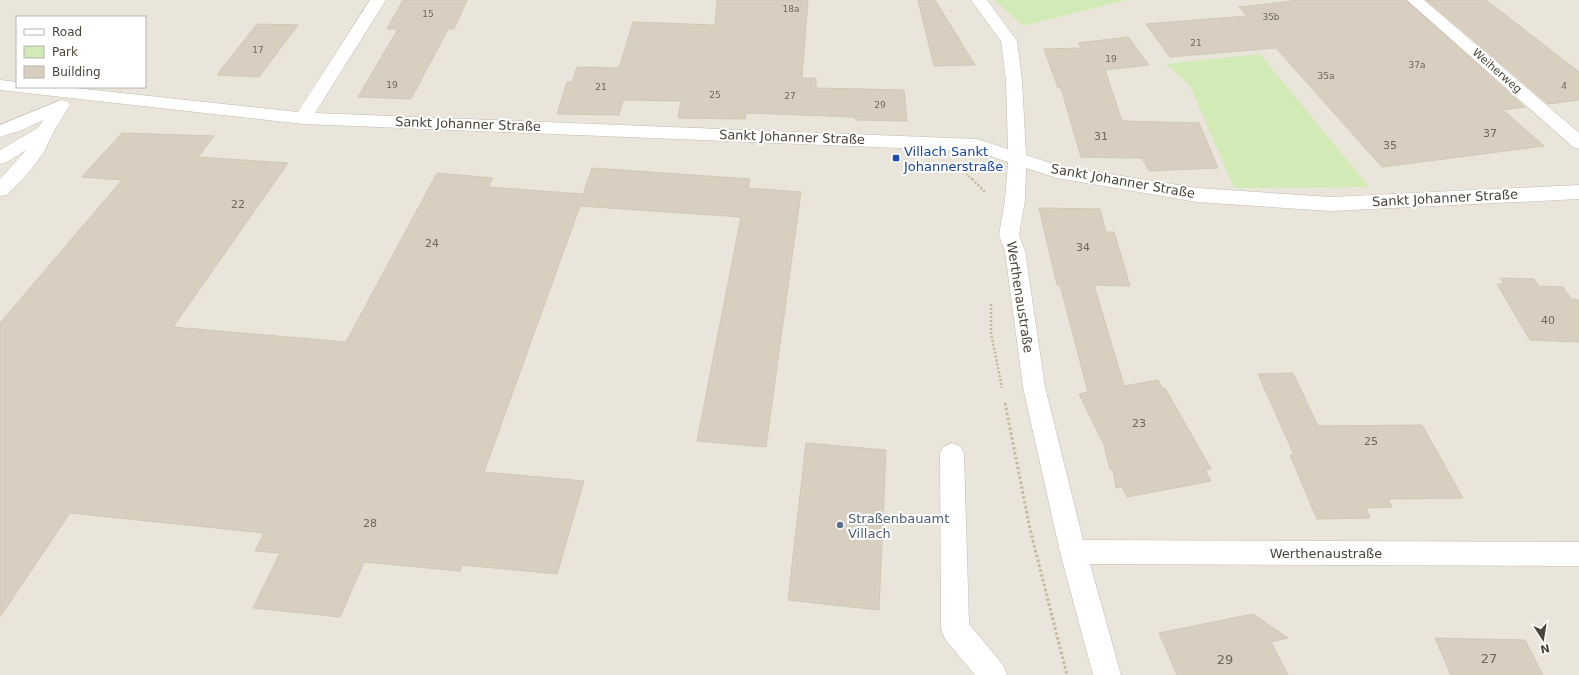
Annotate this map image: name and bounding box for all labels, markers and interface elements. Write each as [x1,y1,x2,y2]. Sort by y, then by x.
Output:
house number: 18a [783,4,799,14]
house number: 15 [422,9,434,19]
house number: 35b [1262,12,1280,22]
legend [16,16,146,88]
text: Road [52,25,82,39]
house number: 21 [1190,38,1202,48]
text: Park [52,45,78,59]
house number: 17 [252,45,264,55]
street label: Weiherweg [1470,46,1524,96]
house number: 19 [1105,54,1117,64]
house number: 37a [1409,60,1425,70]
text: Building [52,65,101,79]
house number: 35a [1318,71,1334,81]
house number: 19 [386,80,398,90]
house number: 4 [1561,81,1567,91]
house number: 21 [595,82,607,92]
house number: 25 [709,90,721,100]
house number: 27 [784,91,796,101]
house number: 29 [874,100,886,110]
street label: Sankt Johanner Straße [395,114,541,134]
street label: Sankt Johanner Straße [719,127,865,147]
house number: 37 [1483,127,1497,140]
house number: 31 [1094,130,1108,143]
house number: 35 [1383,139,1397,152]
place label: Villach Sankt Johannerstraße [903,144,1003,174]
marker: Villach Sankt Johannerstraße [891,153,901,163]
street label: Sankt Johanner Straße [1050,161,1196,201]
street label: Sankt Johanner Straße [1372,187,1518,209]
house number: 22 [231,198,245,211]
house number: 24 [425,237,439,250]
street label: Werthenaustraße [1004,240,1036,354]
house number: 34 [1076,241,1090,254]
house number: 40 [1541,314,1555,327]
house number: 23 [1132,417,1146,430]
house number: 25 [1364,435,1378,448]
place label: Straßenbauamt Villach [848,511,949,541]
house number: 28 [363,517,377,530]
marker: Straßenbauamt Villach [835,520,845,530]
street label: Werthenaustraße [1270,546,1382,561]
north arrow [1523,619,1563,659]
text: N [1539,641,1551,656]
house number: 27 [1481,651,1497,666]
house number: 29 [1217,652,1233,667]

